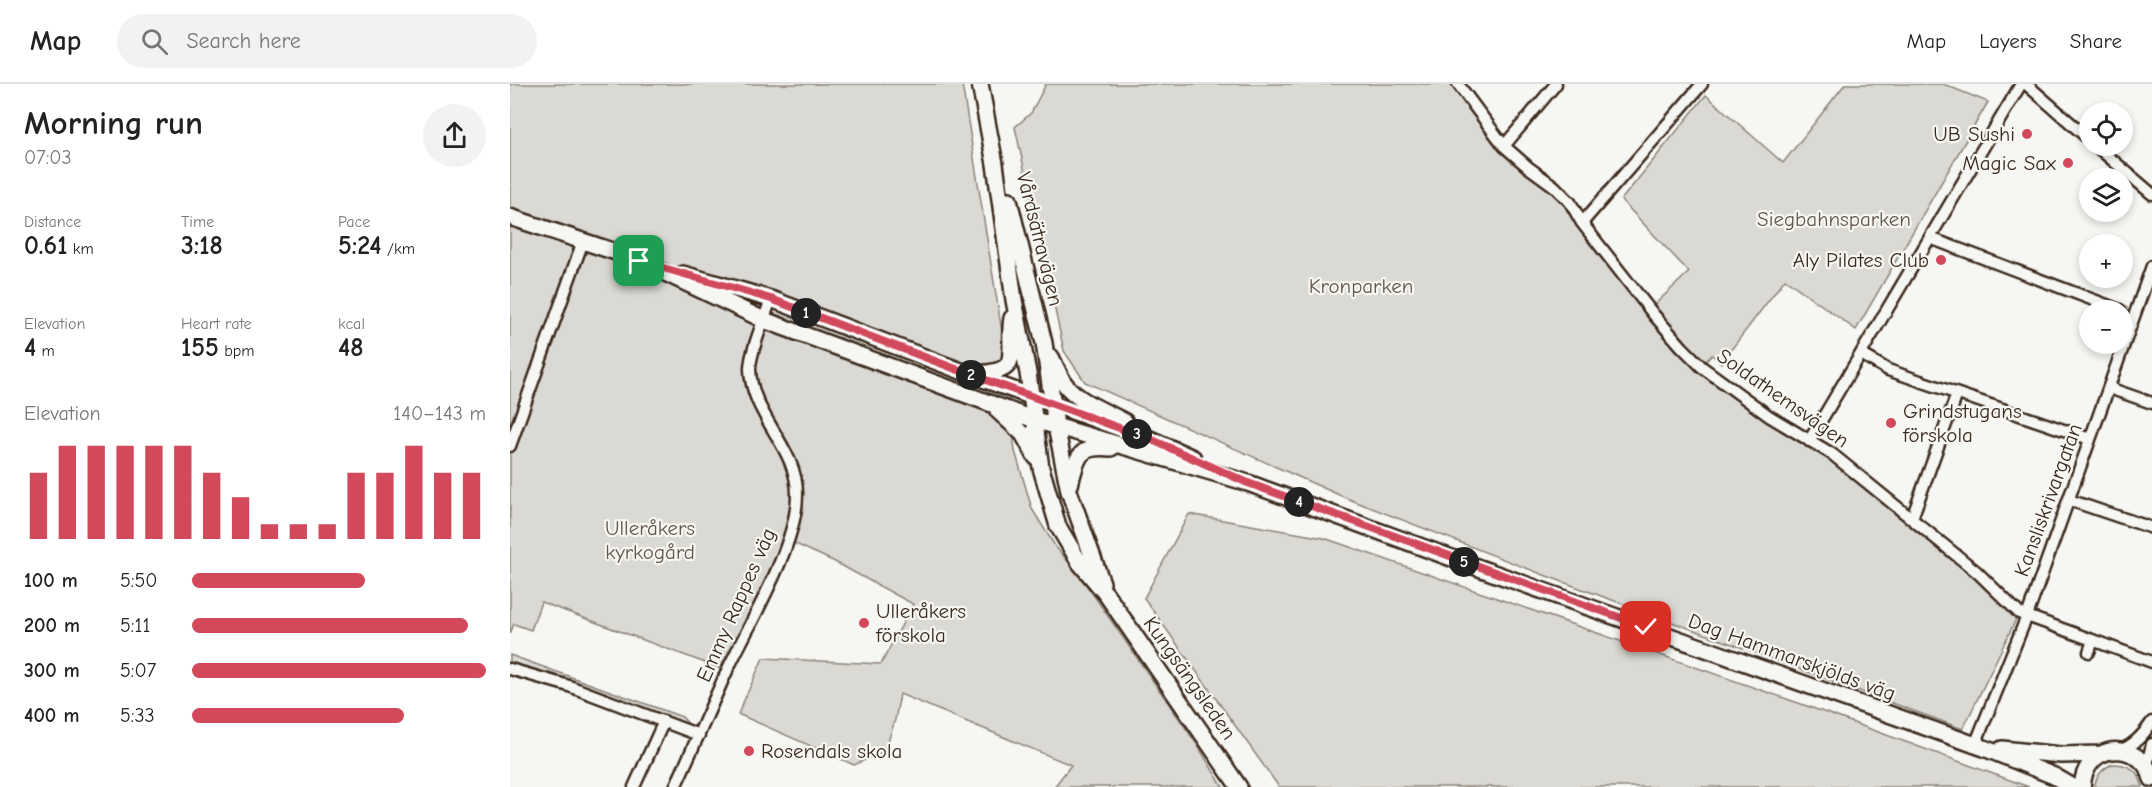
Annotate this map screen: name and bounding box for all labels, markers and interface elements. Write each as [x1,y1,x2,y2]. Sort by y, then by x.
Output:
search box [117,14,537,68]
text: Map [30,25,81,57]
icon: search [138,25,171,58]
text: Search here [186,28,301,54]
text: Map [1907,29,1946,53]
text: Layers [1979,29,2037,53]
text: Share [2070,29,2122,53]
map controls [2079,102,2133,354]
button: locate [2079,102,2133,156]
text: Morning run [24,104,203,142]
button: share [423,104,486,167]
place label: UB Sushi [1933,122,2015,146]
marker: UB Sushi [2020,127,2034,141]
text: 07:03 [24,146,72,169]
place label: Magic Sax [1962,151,2056,175]
marker: Magic Sax [2061,156,2075,170]
button: layers [2079,168,2133,222]
street label: Vårdsätravägen [1012,170,1068,308]
park label: Siegbahnsparken [1757,207,1911,231]
text: Distance [24,213,81,231]
text: Time [181,213,214,231]
text: Pace [338,213,370,231]
text: 0.61 [24,231,67,261]
text: 3:18 [181,231,223,261]
text: 5:24 [338,231,382,261]
button: + [2079,234,2133,288]
pin [613,235,664,286]
text: km [67,240,94,258]
text: /km [382,240,415,258]
icon: arrive [622,244,655,277]
place label: Aly Pilates Club [1793,248,1929,272]
marker: Aly Pilates Club [1934,253,1948,267]
park label: Kronparken [1309,274,1413,298]
pin: 1 [791,298,821,328]
button: − [2079,300,2133,354]
text: 1 [803,304,809,322]
text: Elevation [24,315,85,333]
text: Heart rate [181,315,252,333]
text: kcal [338,315,365,333]
text: 4 [24,333,36,363]
text: 155 [181,333,219,363]
text: 48 [338,333,364,363]
text: m [36,342,55,360]
text: bpm [219,342,254,360]
street label: Soldathemsvägen [1712,344,1854,452]
pin: 2 [956,360,986,390]
text: 2 [967,366,975,384]
place label: Grindstugans förskola [1902,399,2022,447]
text: Elevation [24,402,101,425]
text: 140–143 m [393,402,486,425]
marker: Grindstugans förskola [1884,416,1898,430]
pin: 3 [1122,419,1152,449]
street label: Kansliskrivargatan [2009,420,2087,580]
text: 3 [1133,425,1141,443]
pin: 4 [1284,487,1314,517]
text: 4 [1295,493,1303,511]
park label: Ulleråkers kyrkogård [605,516,695,564]
street label: Emmy Rappes väg [691,524,781,686]
pin: 5 [1449,547,1479,577]
text: 5 [1460,553,1468,571]
text: 100 m [24,569,78,592]
text: 5:50 [120,569,157,592]
place label: Ulleråkers förskola [875,599,966,647]
pin [1620,601,1671,652]
street label: Dag Hammarskjölds väg [1685,608,1899,706]
icon: check [1629,610,1662,643]
street label: Kungsängsleden [1139,612,1241,744]
text: 200 m [24,614,80,637]
text: 5:11 [120,614,150,637]
marker: Ulleråkers förskola [857,616,871,630]
text: 300 m [24,659,80,682]
text: 5:07 [120,659,156,682]
text: 400 m [24,704,79,727]
text: 5:33 [120,704,155,727]
place label: Rosendals skola [761,739,902,763]
marker: Rosendals skola [742,744,756,758]

